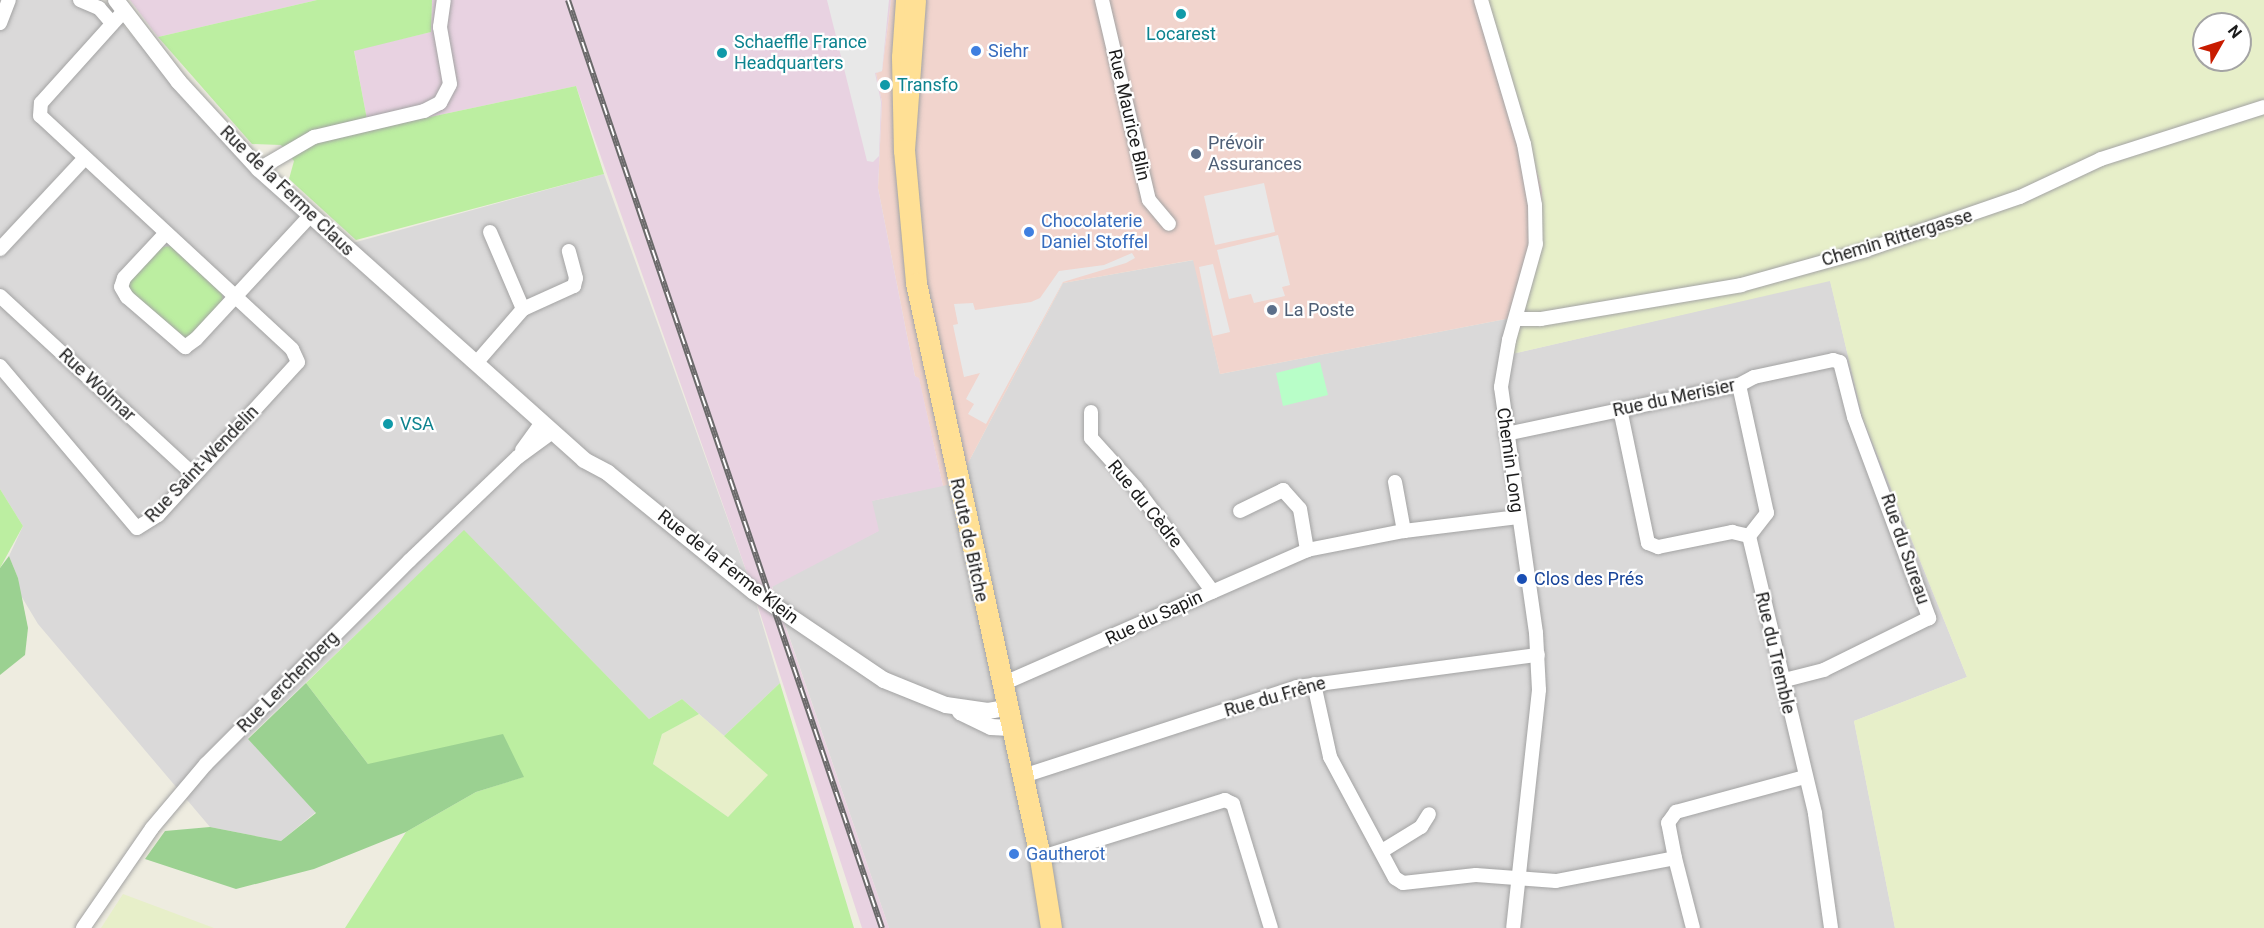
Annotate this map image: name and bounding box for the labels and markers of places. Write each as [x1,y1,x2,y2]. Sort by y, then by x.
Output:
marker: Locarest [1174,7,1188,21]
place label: Locarest [1146,23,1216,45]
place label: Schaeffle France Headquarters [734,32,867,74]
place label: Siehr [988,40,1029,62]
marker: Siehr [969,44,983,58]
marker: Schaeffle France Headquarters [715,46,729,60]
place label: Transfo [897,74,958,96]
marker: Transfo [878,78,892,92]
place label: Prévoir Assurances [1208,133,1302,176]
marker: Prévoir Assurances [1189,147,1203,161]
place label: Chocolaterie Daniel Stoffel [1041,211,1148,254]
marker: Chocolaterie Daniel Stoffel [1022,225,1036,239]
place label: La Poste [1284,299,1354,321]
marker: La Poste [1265,303,1279,317]
place label: VSA [400,413,434,435]
marker: VSA [381,417,395,431]
place label: Clos des Prés [1534,568,1644,590]
marker: Clos des Prés [1515,572,1529,586]
place label: Gautherot [1026,843,1105,865]
marker: Gautherot [1007,847,1021,861]

